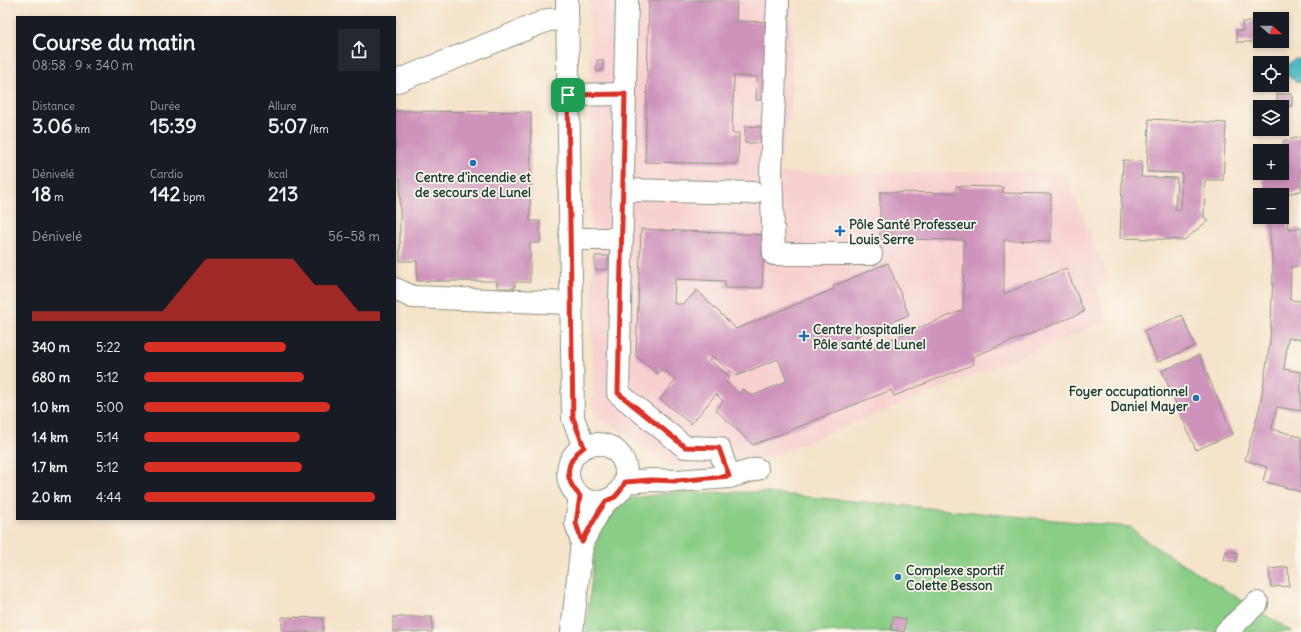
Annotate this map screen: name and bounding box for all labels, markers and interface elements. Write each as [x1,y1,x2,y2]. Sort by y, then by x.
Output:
north arrow [1253,12,1289,48]
map controls [1253,12,1289,224]
text: Course du matin [32,28,196,56]
button: share [338,29,380,71]
button: locate [1253,56,1289,92]
text: 08:58 · 9 × 340 m [32,57,133,74]
pin [551,78,585,112]
icon: arrive [557,84,579,106]
text: Distance [32,99,75,113]
text: Durée [150,99,180,113]
text: Allure [268,99,297,113]
button: layers [1253,100,1289,136]
text: 3.06 [32,113,72,138]
text: 15:39 [150,113,197,138]
text: 5:07 [268,113,307,138]
text: km [72,122,90,136]
text: /km [307,122,329,136]
button: + [1253,144,1289,180]
marker: Centre d'incendie et de secours de Lunel [468,158,478,168]
text: Dénivelé [32,167,74,181]
text: Cardio [150,167,183,181]
text: kcal [268,167,288,181]
place label: Centre d'incendie et de secours de Lunel [415,169,531,201]
text: 18 [32,181,51,206]
text: 142 [150,181,180,206]
text: 213 [268,181,298,206]
button: − [1253,188,1289,224]
text: m [51,190,64,204]
text: bpm [180,190,205,204]
place label: Pôle Santé Professeur Louis Serre [849,216,977,248]
marker: Pôle Santé Professeur Louis Serre [834,225,846,237]
text: Dénivelé [32,228,82,245]
text: 56–58 m [328,228,380,245]
place label: Centre hospitalier Pôle santé de Lunel [813,321,926,353]
marker: Centre hospitalier Pôle santé de Lunel [798,330,810,342]
text: 340 m [32,339,70,356]
text: 5:22 [96,339,121,356]
text: 680 m [32,369,70,386]
text: 5:12 [96,369,119,386]
place label: Foyer occupationnel Daniel Mayer [1069,383,1189,415]
marker: Foyer occupationnel Daniel Mayer [1191,393,1201,403]
text: 1.0 km [32,399,70,416]
text: 5:00 [96,399,124,416]
text: 1.4 km [32,429,68,446]
text: 5:14 [96,429,119,446]
text: 1.7 km [32,459,67,476]
text: 5:12 [96,459,119,476]
text: 2.0 km [32,489,72,506]
text: 4:44 [96,489,121,506]
place label: Complexe sportif Colette Besson [906,562,1005,594]
marker: Complexe sportif Colette Besson [893,572,903,582]

